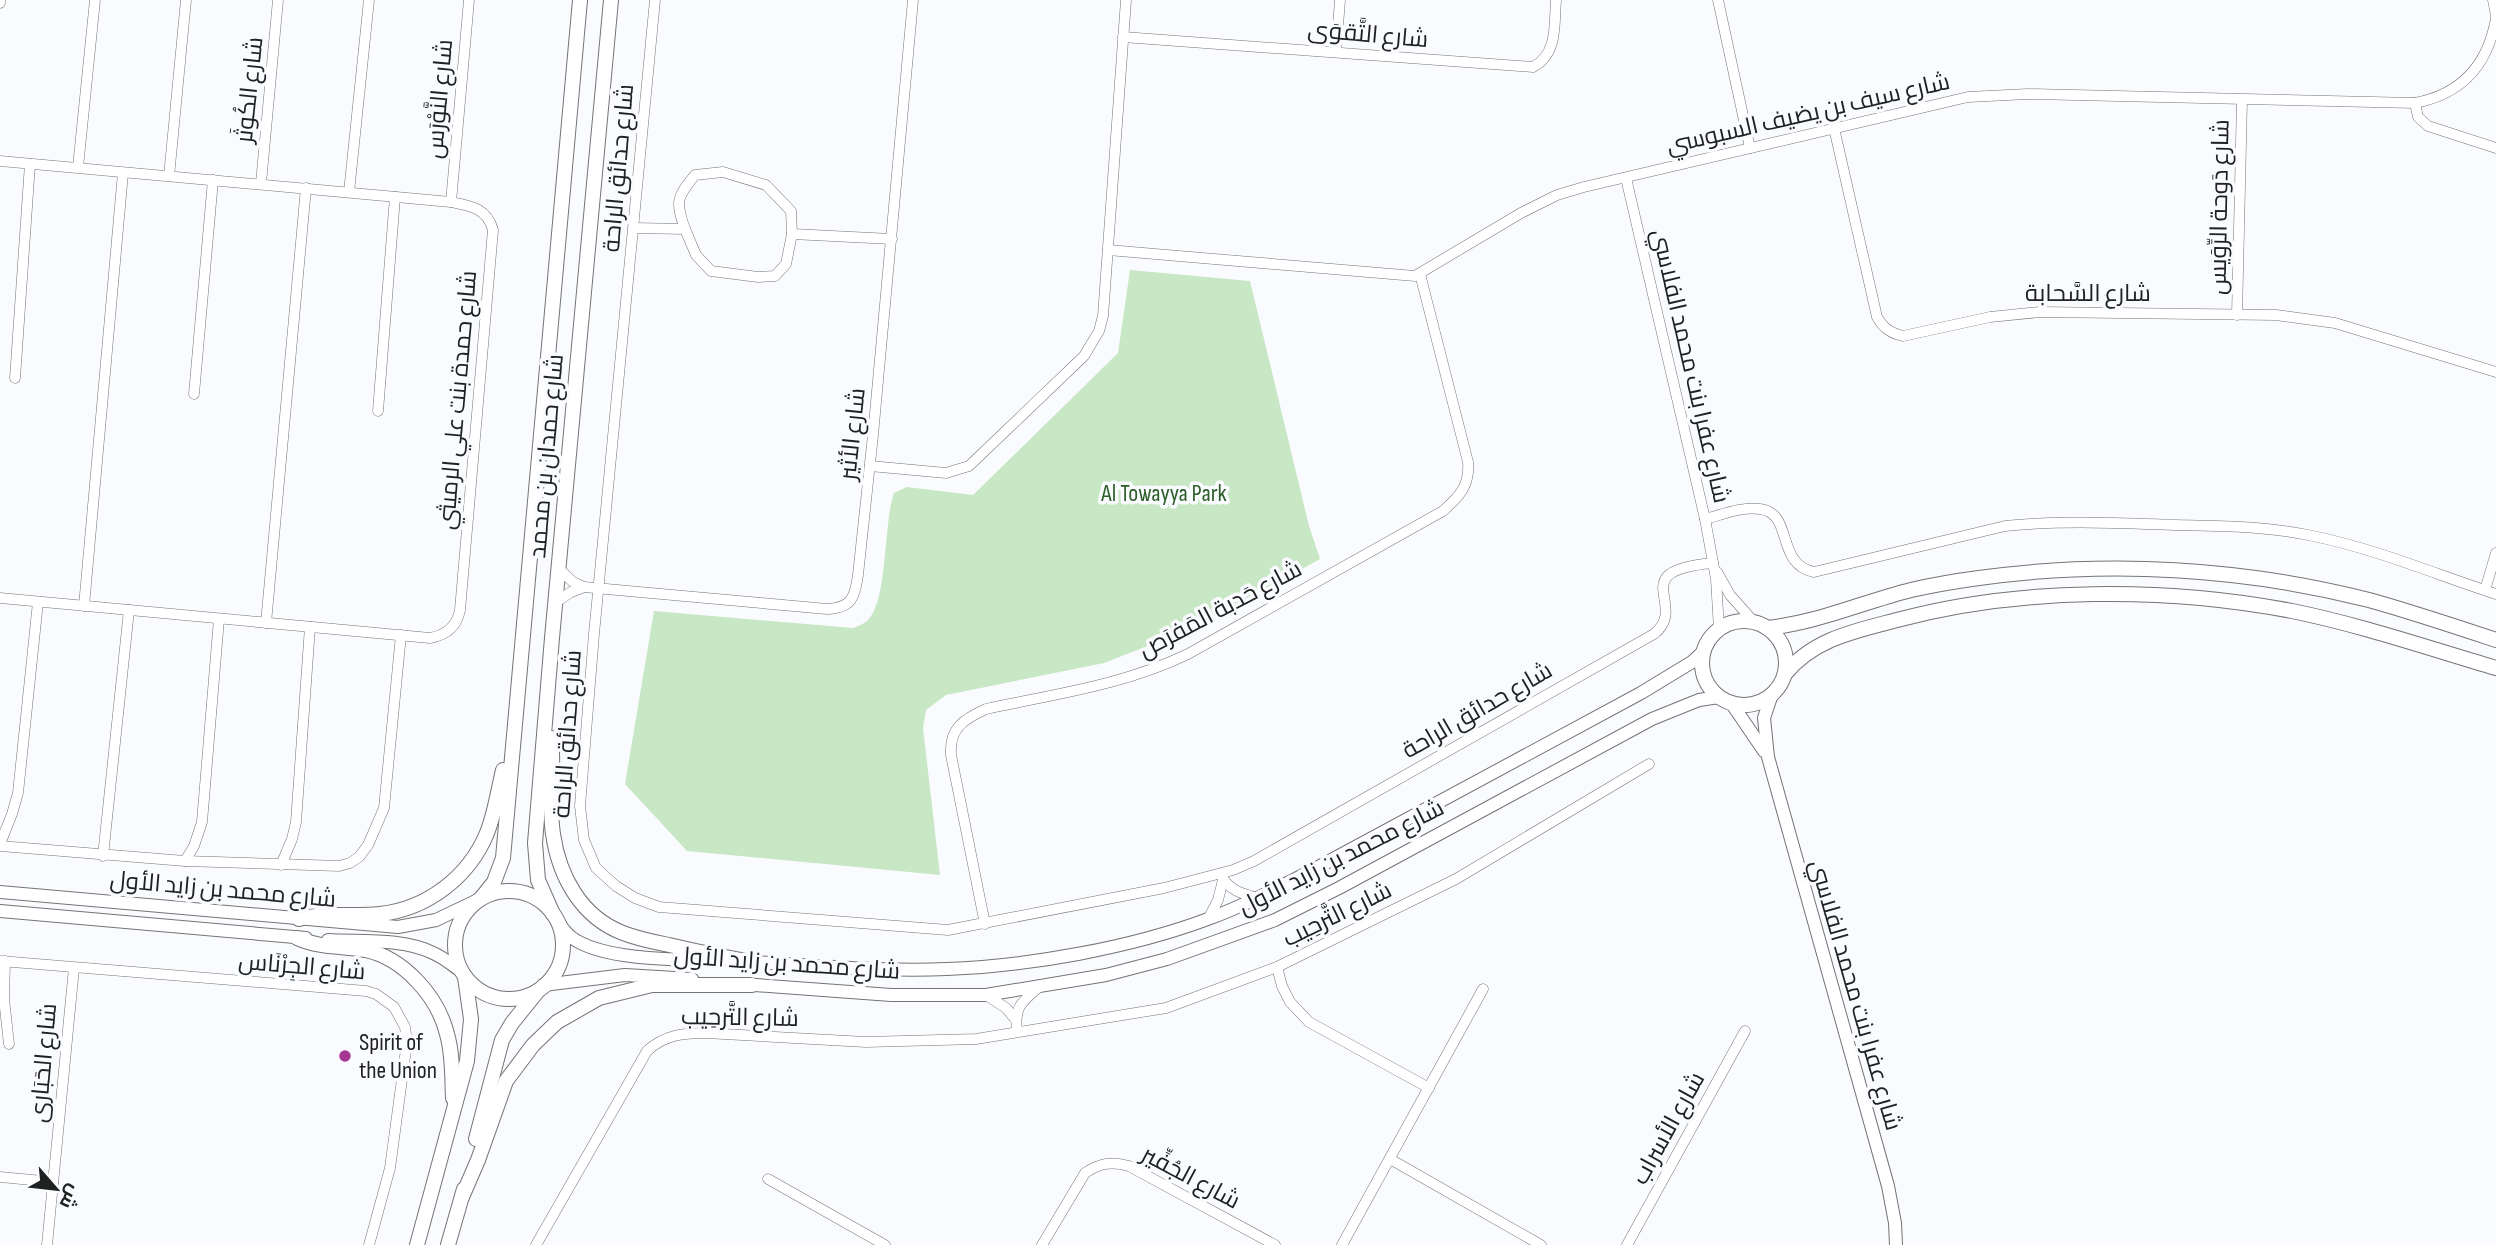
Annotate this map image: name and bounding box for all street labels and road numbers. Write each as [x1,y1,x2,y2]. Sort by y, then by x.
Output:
street label: شارع التَّقوَى [1306,14,1430,55]
street label: شارع الكُوثَر [229,35,270,147]
street label: شارع النَّوْرَس [419,38,460,160]
street label: شارع سيف بن يضيف السبوسي [1664,67,1953,163]
street label: شارع حدائق الراحة [597,83,641,253]
street label: شارع دَوحة الرِّوَيس [2203,119,2237,295]
street label: شارع عفرا بنت محمد الفلاسي [1642,226,1736,507]
street label: شارع حمدة بنت علي الرميثي [432,269,487,531]
street label: شارع السَّحابة [2025,279,2151,309]
street label: شارع حمدان بن محمد [523,353,571,559]
street label: شارع الأثير [833,386,873,484]
street label: شارع حَدبة المَفرَص [1134,554,1307,666]
street label: شارع حدائق الراحة [547,649,589,819]
street label: شارع حدائق الراحة [1397,656,1558,766]
street label: شارع محمد بن زايد الأول [1234,793,1449,923]
street label: شارع عفرا بنت محمد الفلاسي [1800,856,1908,1135]
street label: شارع محمد بن زايد الأول [109,865,337,915]
street label: شارع التَّرحِيب [1277,875,1397,954]
street label: شارع محمد بن زايد الأول [673,941,901,987]
street label: شارع الجِرْنَاس [237,946,367,987]
street label: شارع التَّرحِيب [681,1001,799,1034]
street label: شارع الحَبَارى [24,1002,64,1124]
street label: شارع الأسراب [1626,1067,1712,1190]
street label: شارع الجُفِّير [1134,1137,1246,1216]

